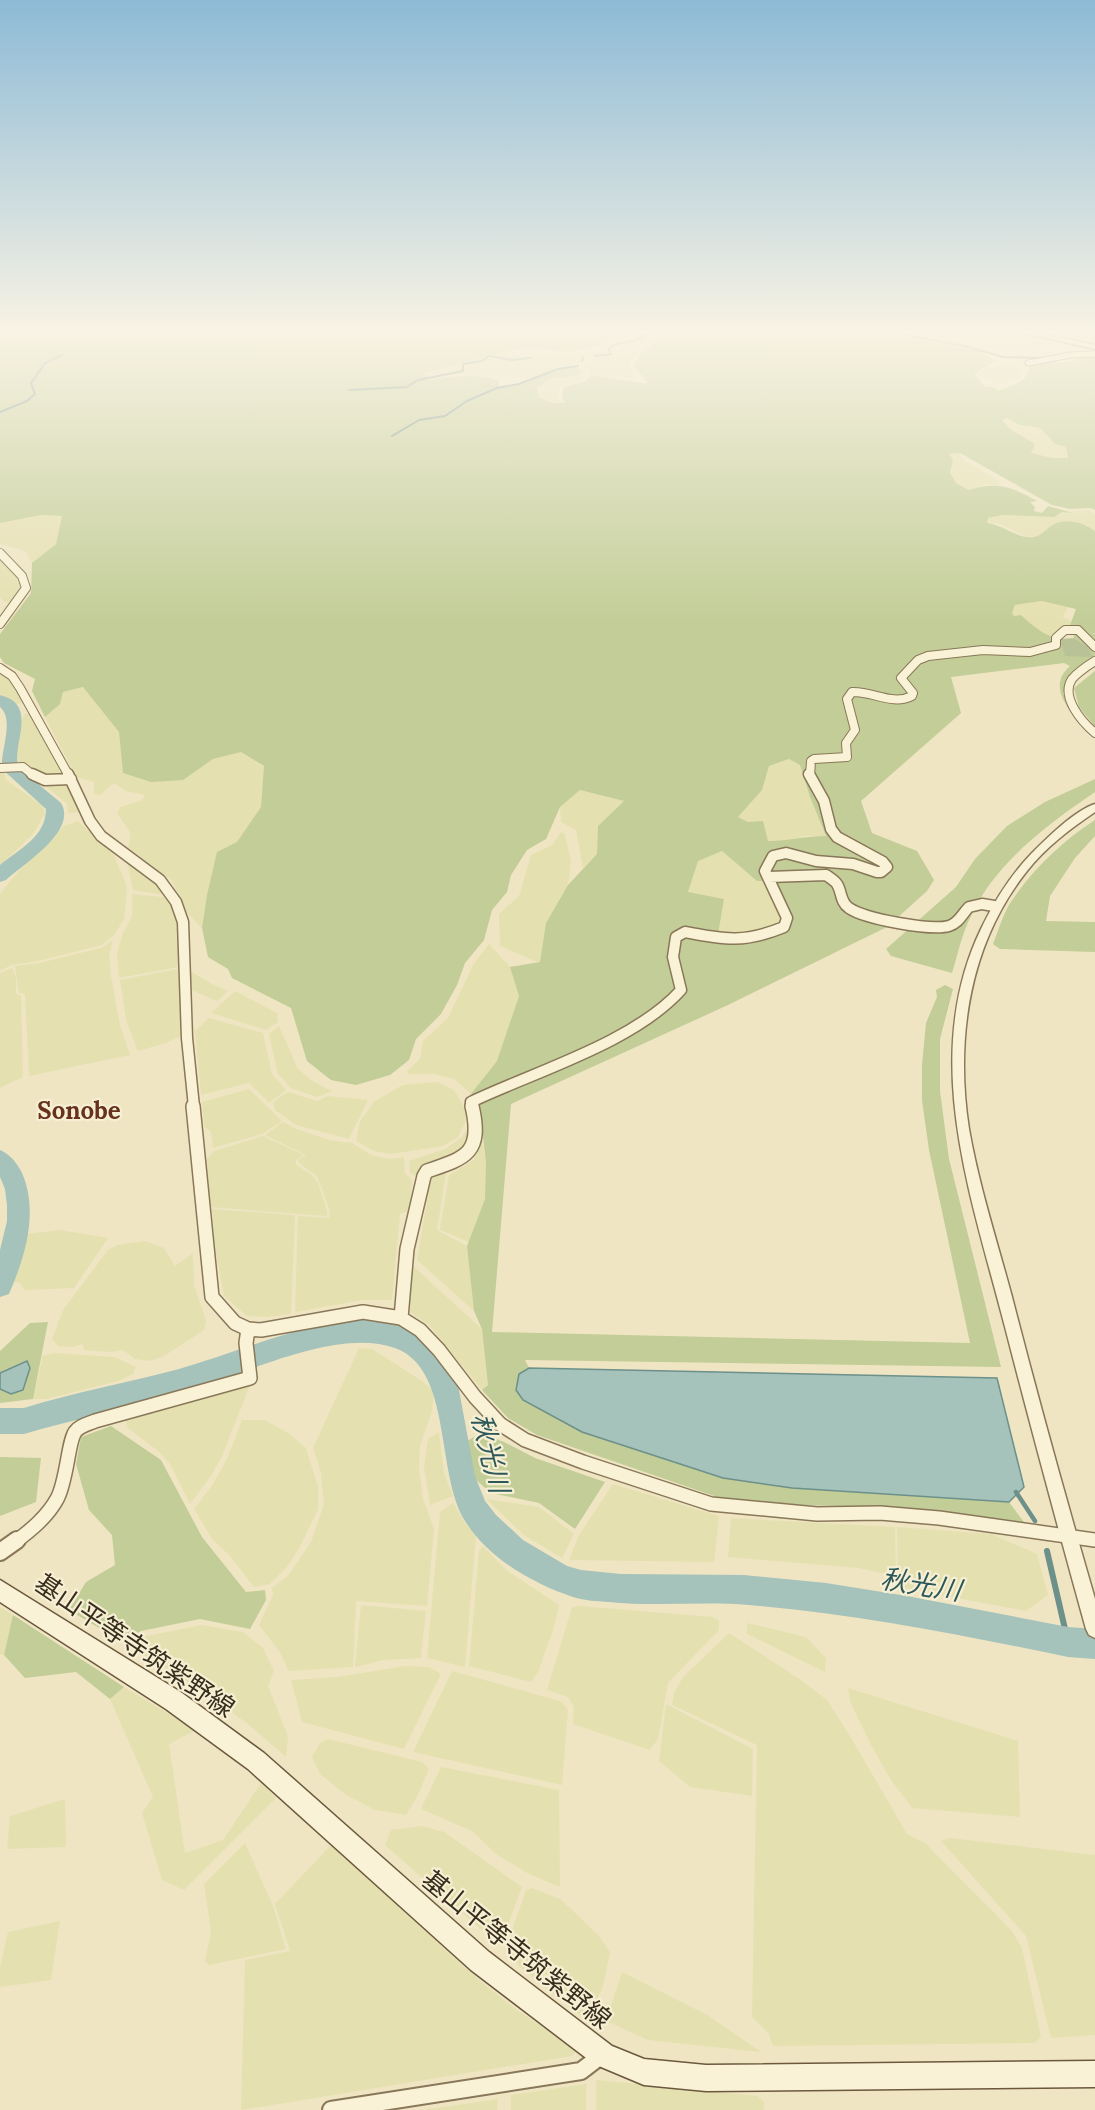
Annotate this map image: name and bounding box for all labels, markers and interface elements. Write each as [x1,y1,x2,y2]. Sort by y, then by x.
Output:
district label: Sonobe [37,1095,121,1126]
water label: 秋光川 [465,1410,518,1499]
water label: 秋光川 [878,1561,967,1608]
street label: 基山平等寺筑紫野線 [29,1566,241,1724]
street label: 基山平等寺筑紫野線 [416,1863,618,2035]

